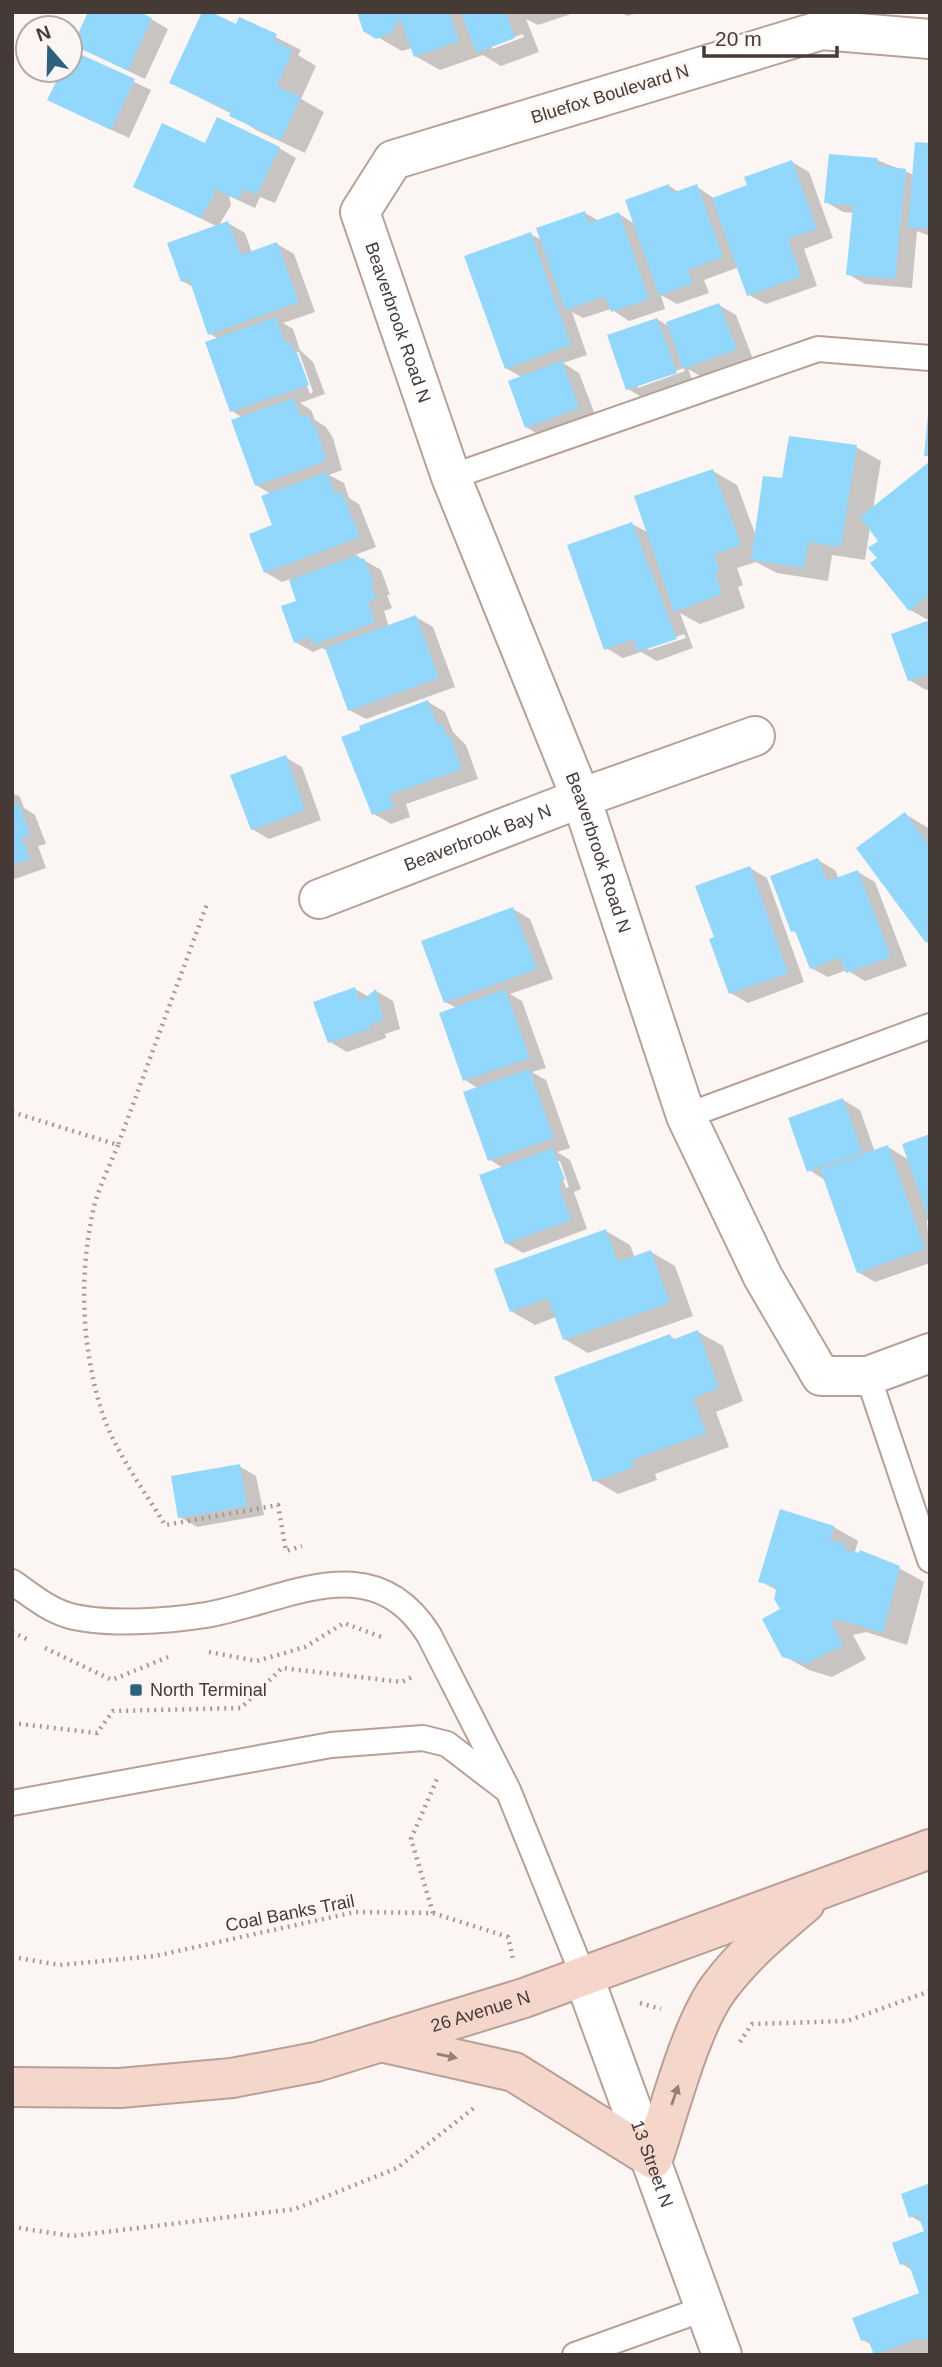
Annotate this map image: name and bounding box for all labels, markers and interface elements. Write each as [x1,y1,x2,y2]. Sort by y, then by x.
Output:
north arrow [14,14,84,84]
scale bar [704,14,837,58]
text: N [33,21,53,46]
text: 20 m [715,27,762,50]
street label: Bluefox Boulevard N [529,60,691,128]
street label: Beaverbrook Road N [361,240,435,405]
street label: Beaverbrook Road N [562,769,635,935]
street label: Beaverbrook Bay N [401,800,554,875]
place label: North Terminal [150,1680,267,1700]
marker: North Terminal [128,1682,144,1698]
street label: Coal Banks Trail [224,1891,356,1935]
street label: 26 Avenue N [428,1987,533,2036]
one-way arrow [436,2050,458,2061]
one-way arrow [670,2084,681,2105]
street label: 13 Street N [627,2118,677,2210]

